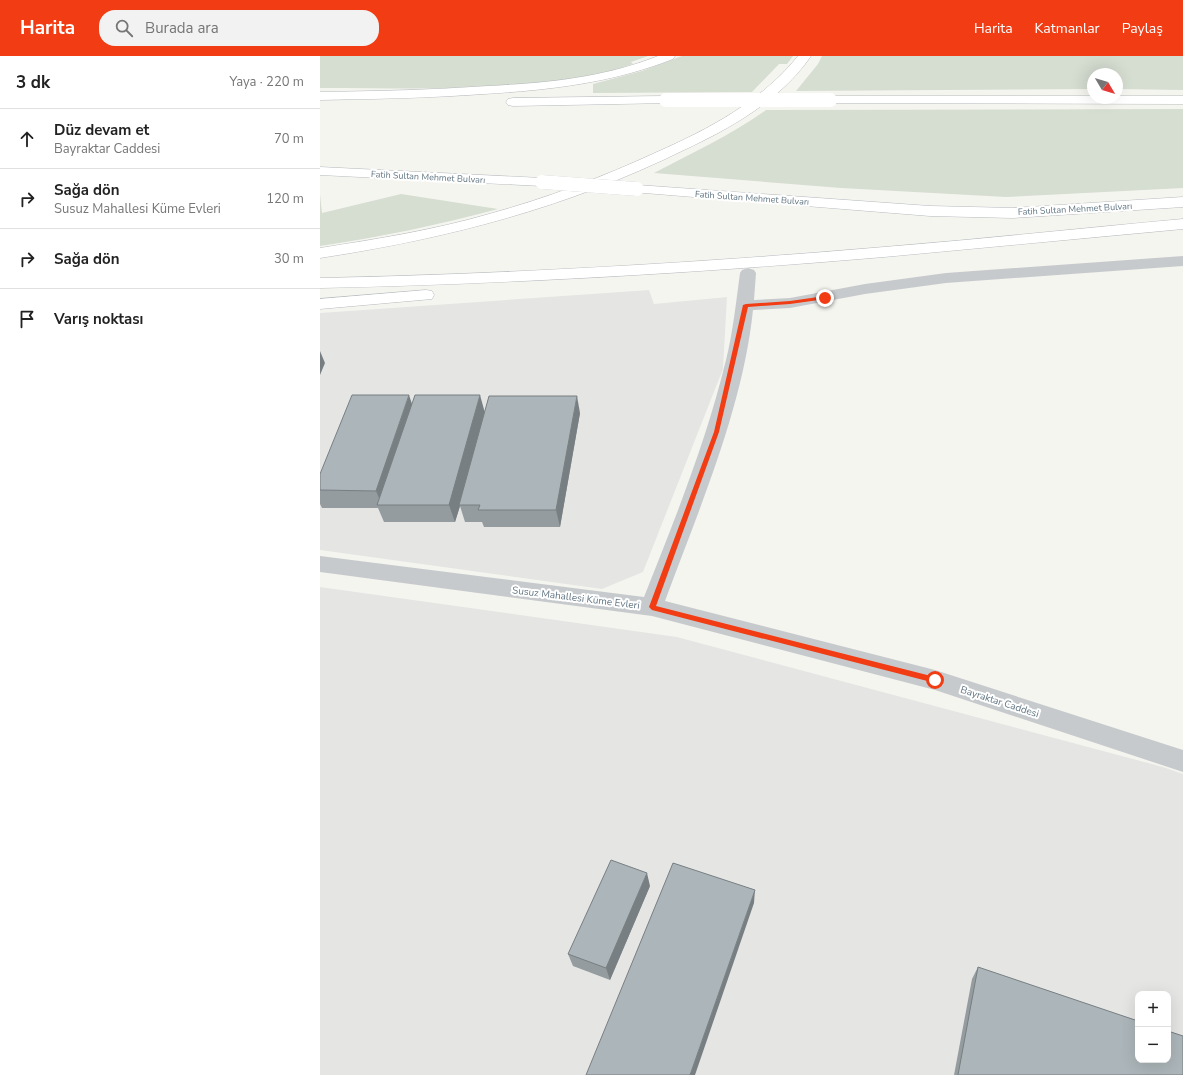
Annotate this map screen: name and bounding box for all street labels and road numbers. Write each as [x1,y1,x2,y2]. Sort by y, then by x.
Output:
street label: Fatih Sultan Mehmet Bulvarı [370,168,486,186]
street label: Fatih Sultan Mehmet Bulvarı [694,188,810,208]
street label: Fatih Sultan Mehmet Bulvarı [1017,200,1133,218]
street label: Susuz Mahallesi Küme Evleri [511,583,640,613]
street label: Bayraktar Caddesi [959,683,1041,721]

